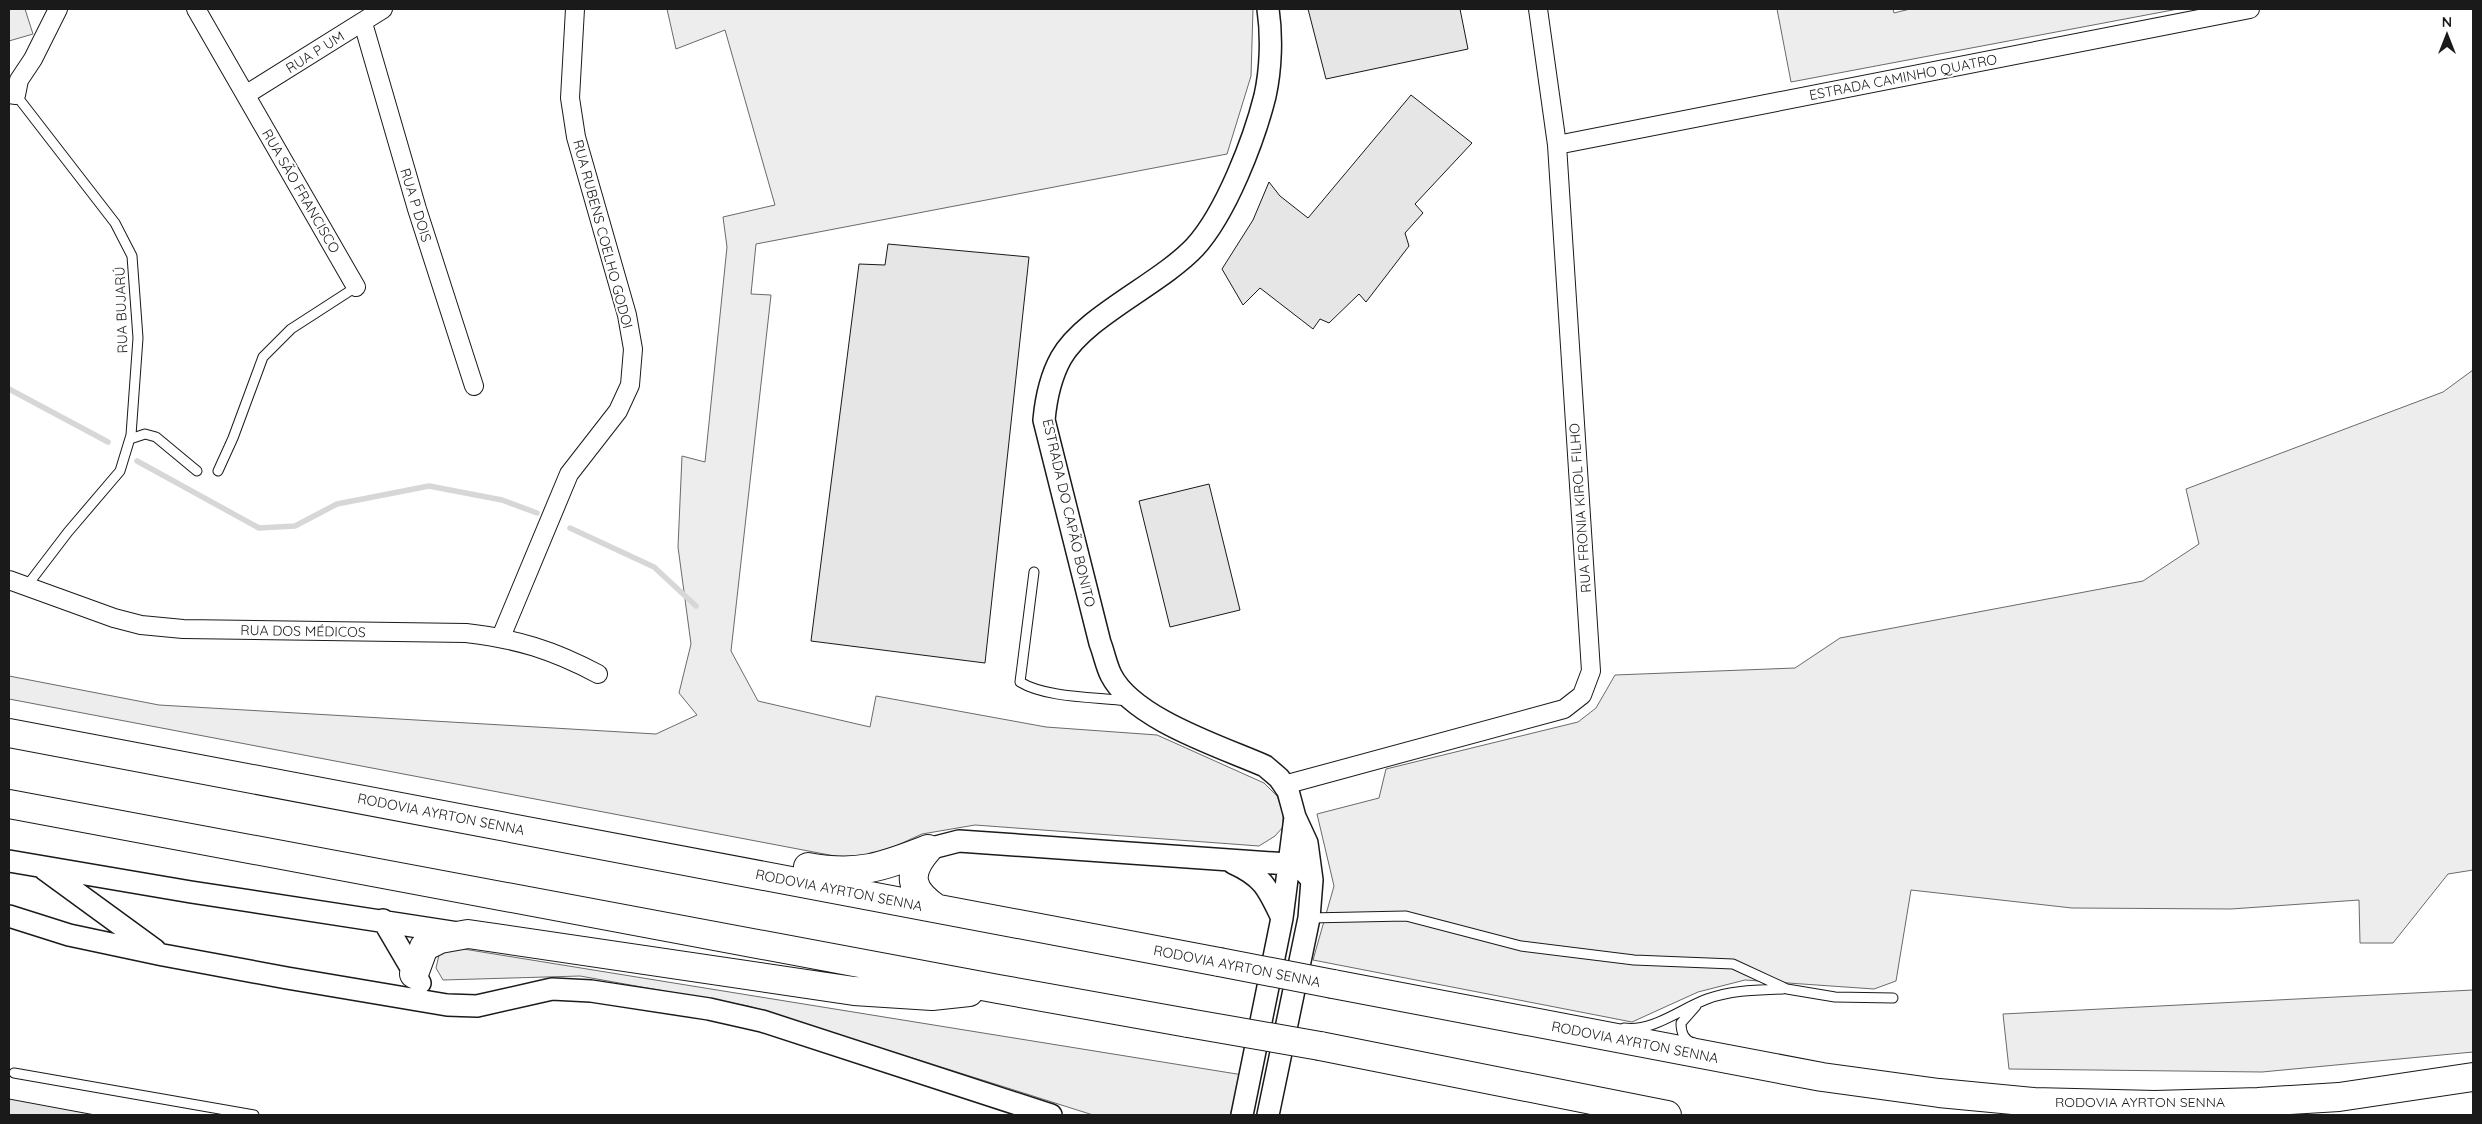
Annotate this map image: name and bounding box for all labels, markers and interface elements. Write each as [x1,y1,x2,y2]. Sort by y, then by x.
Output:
north arrow [2422,10,2472,60]
text: N [2442,13,2452,31]
street label: RUA P UM [282,27,348,77]
street label: ESTRADA CAMINHO QUATRO [1807,50,1999,104]
street label: RUA SÃO FRANCISCO [258,126,344,257]
street label: RUA RUBENS COELHO GODOI [569,138,637,330]
street label: RUA P DOIS [396,166,436,244]
street label: RUA BUJARÚ [110,266,132,354]
street label: ESTRADA DO CAPÃO BONITO [1039,417,1100,609]
street label: RUA FRONIA KIROL FILHO [1565,422,1595,594]
street label: RUA DOS MÉDICOS [240,621,366,641]
street label: RODOVIA AYRTON SENNA [356,789,526,839]
street label: RODOVIA AYRTON SENNA [754,865,924,915]
street label: RODOVIA AYRTON SENNA [1152,941,1322,991]
street label: RODOVIA AYRTON SENNA [1550,1017,1720,1067]
street label: RODOVIA AYRTON SENNA [2055,1093,2225,1111]

